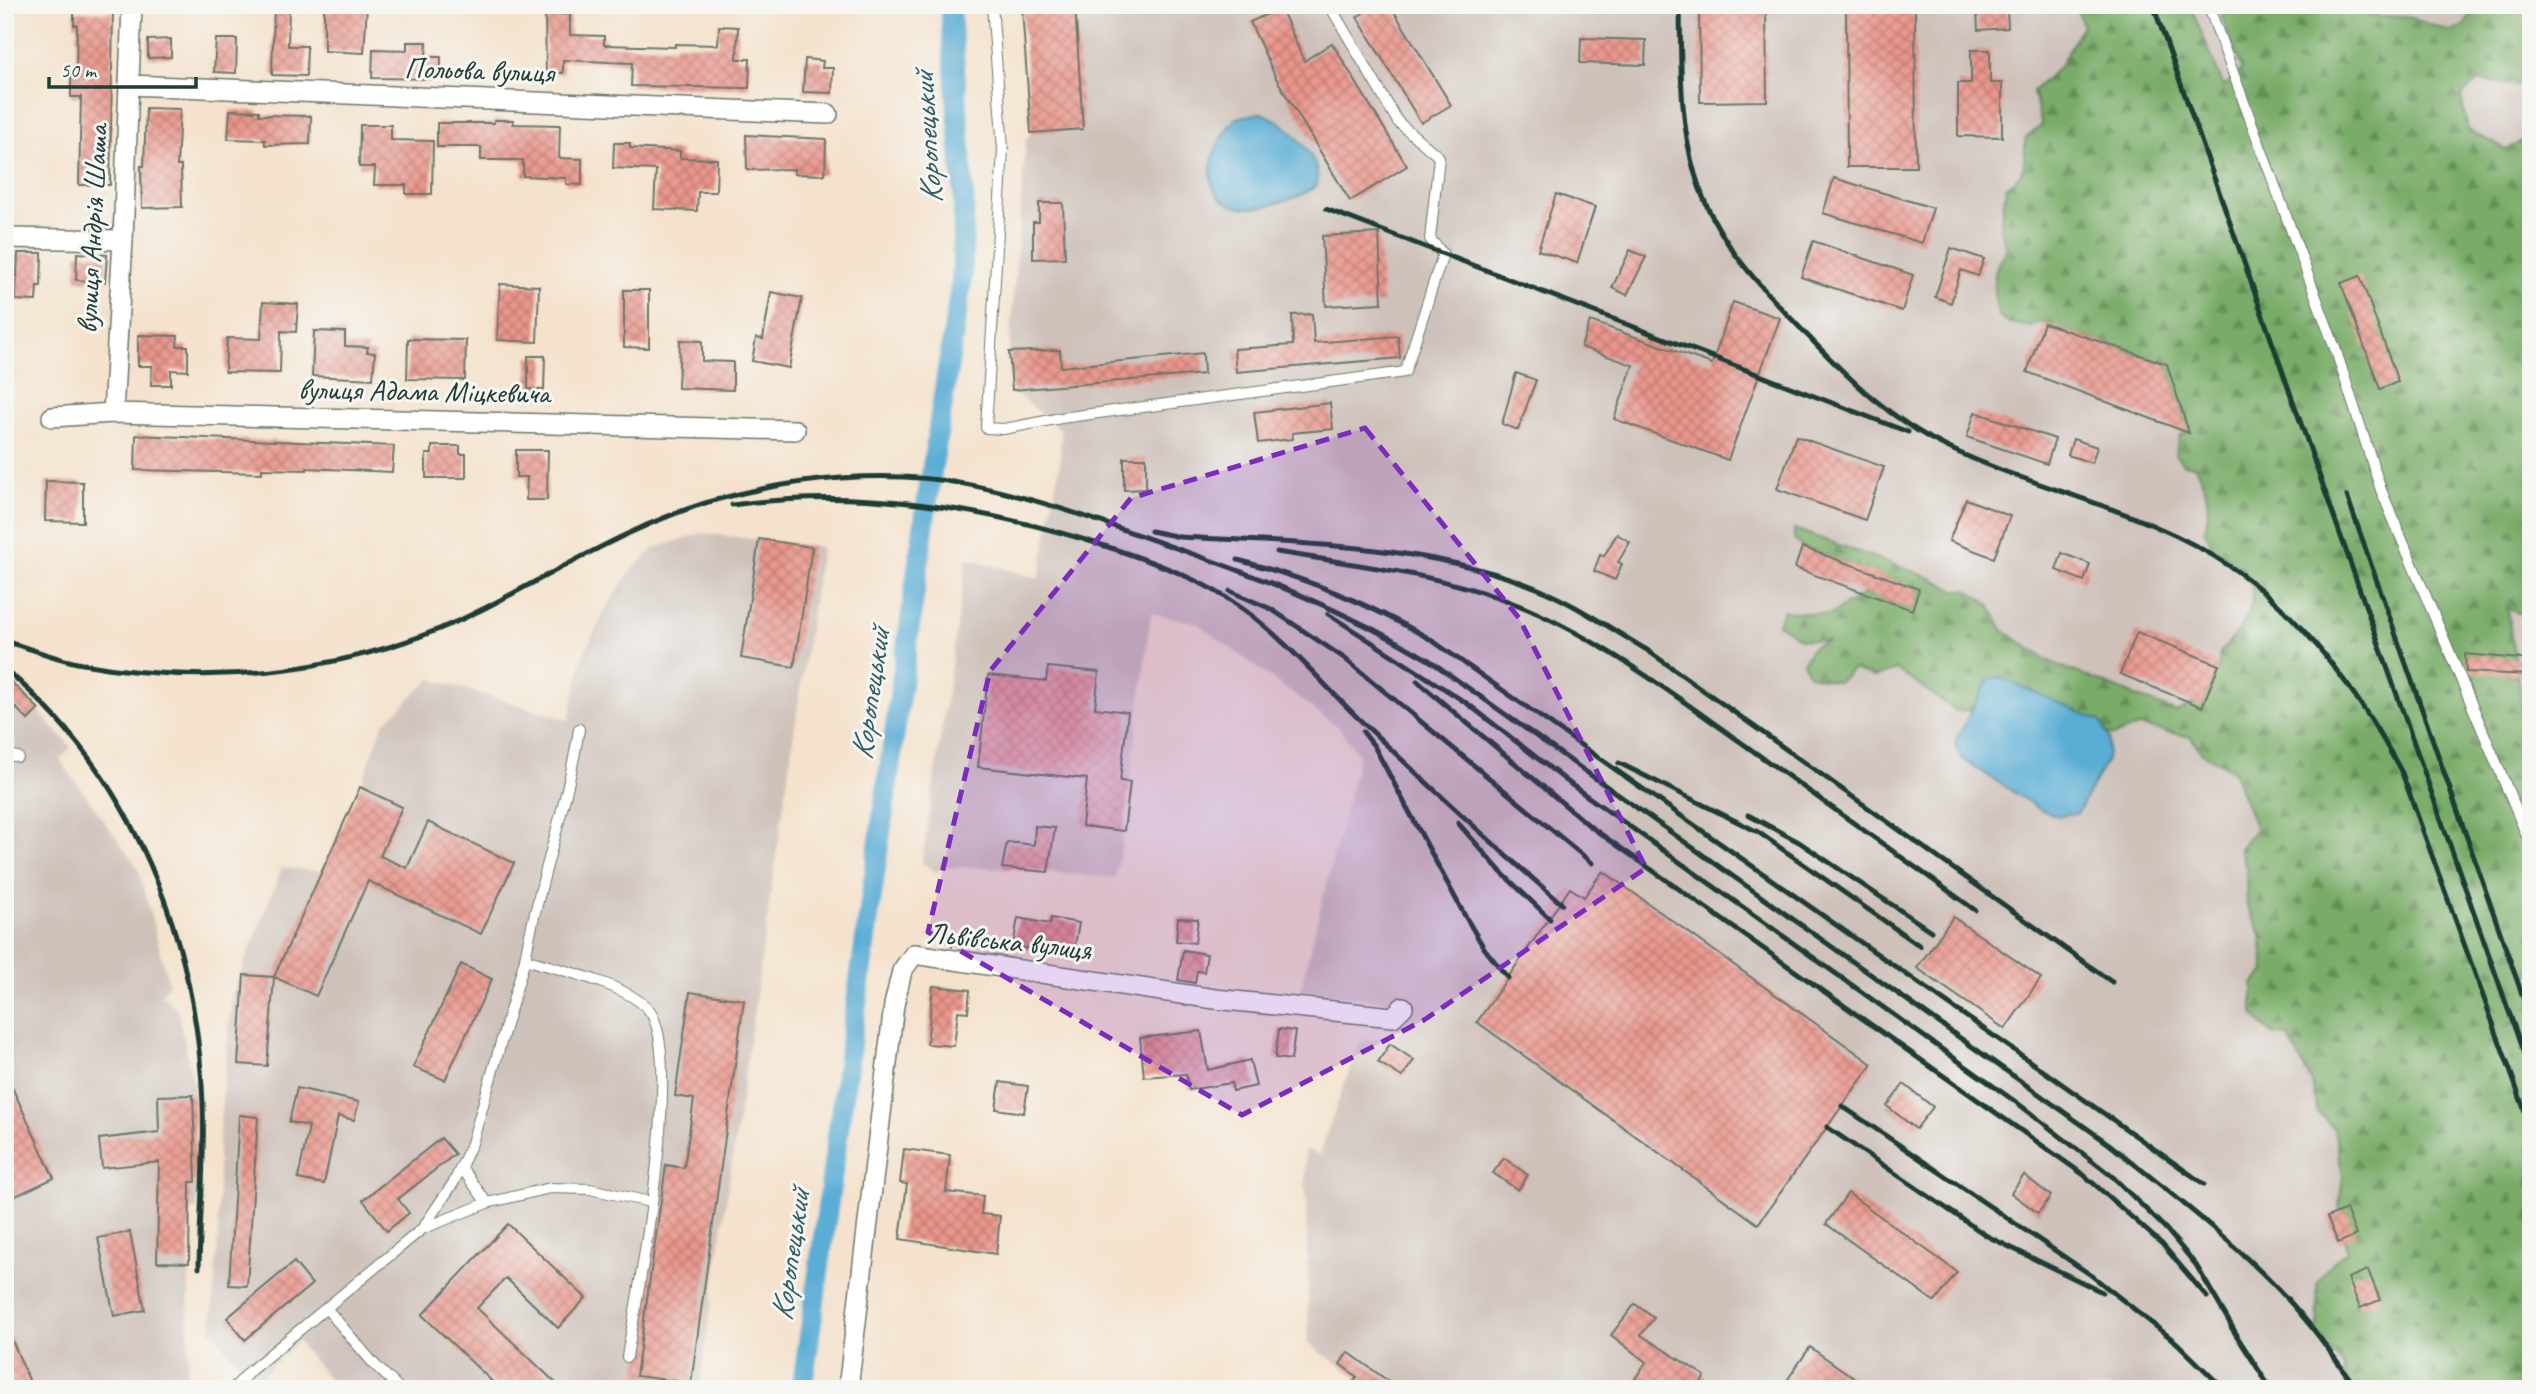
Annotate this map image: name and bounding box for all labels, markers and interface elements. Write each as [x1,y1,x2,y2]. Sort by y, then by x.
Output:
scale bar [49,46,196,90]
street label: Польова вулиця [404,48,557,92]
text: 50 m [60,57,98,83]
water label: Коропецький [901,64,952,205]
street label: вулиця Андрія Шаша [68,121,117,334]
street label: вулиця Адама Міцкевича [298,370,553,412]
water label: Коропецький [841,619,900,762]
street label: Львівська вулиця [925,913,1094,969]
water label: Коропецький [761,1180,820,1323]

